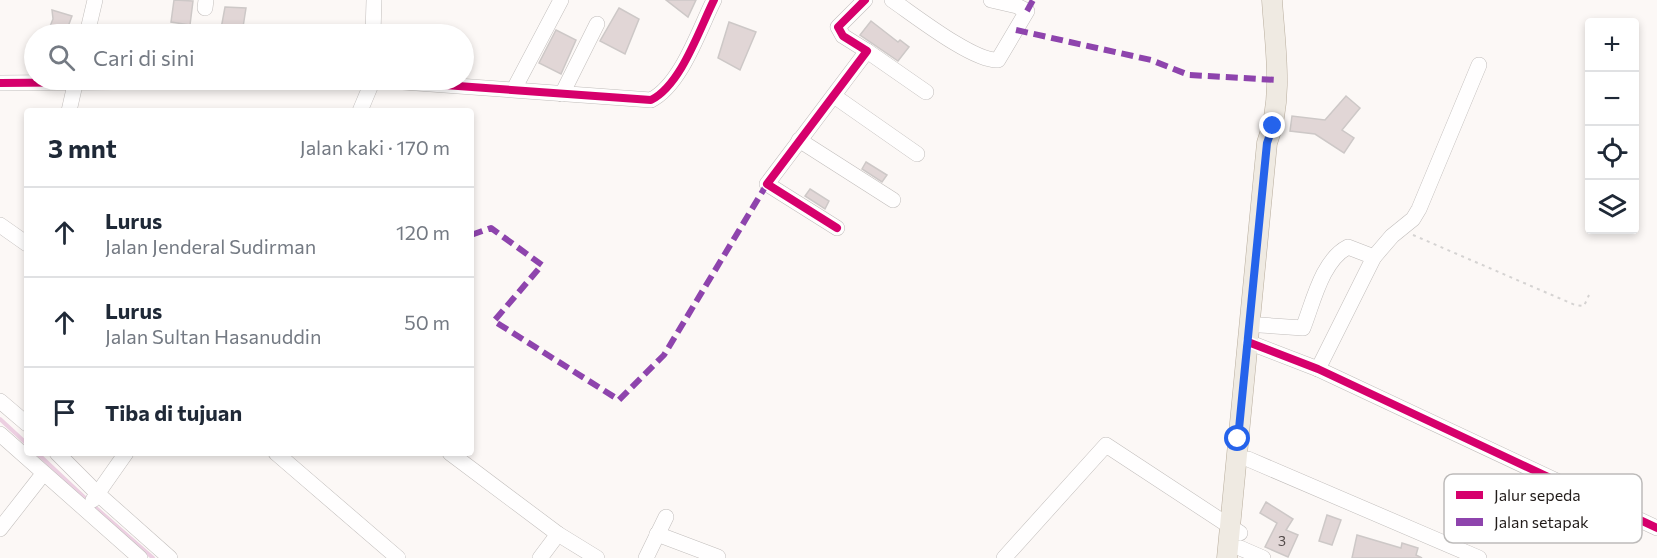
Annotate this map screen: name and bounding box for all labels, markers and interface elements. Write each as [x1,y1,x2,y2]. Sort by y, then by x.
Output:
map controls [1585,18,1639,234]
button: + [1585,18,1639,72]
search box [24,24,474,90]
icon: search [45,41,78,74]
text: Cari di sini [93,44,195,71]
button: − [1585,72,1639,126]
route end [1259,112,1285,138]
button: locate [1585,126,1639,180]
text: 3 mnt [48,132,117,163]
text: Jalan kaki · 170 m [300,135,450,159]
button: layers [1585,180,1639,234]
text: Lurus [105,207,162,234]
icon: ahead [48,216,81,249]
text: 120 m [396,220,450,244]
text: Jalan Jenderal Sudirman [105,234,316,258]
text: Lurus [105,297,162,324]
icon: ahead [48,306,81,339]
text: 50 m [404,310,450,334]
text: Jalan Sultan Hasanuddin [105,324,321,348]
icon: arrive [48,396,81,429]
text: Tiba di tujuan [105,399,242,426]
route start [1224,425,1250,451]
legend [1444,474,1642,543]
text: Jalur sepeda [1494,485,1581,504]
text: Jalan setapak [1494,512,1589,531]
house number: 3 [1278,532,1286,549]

